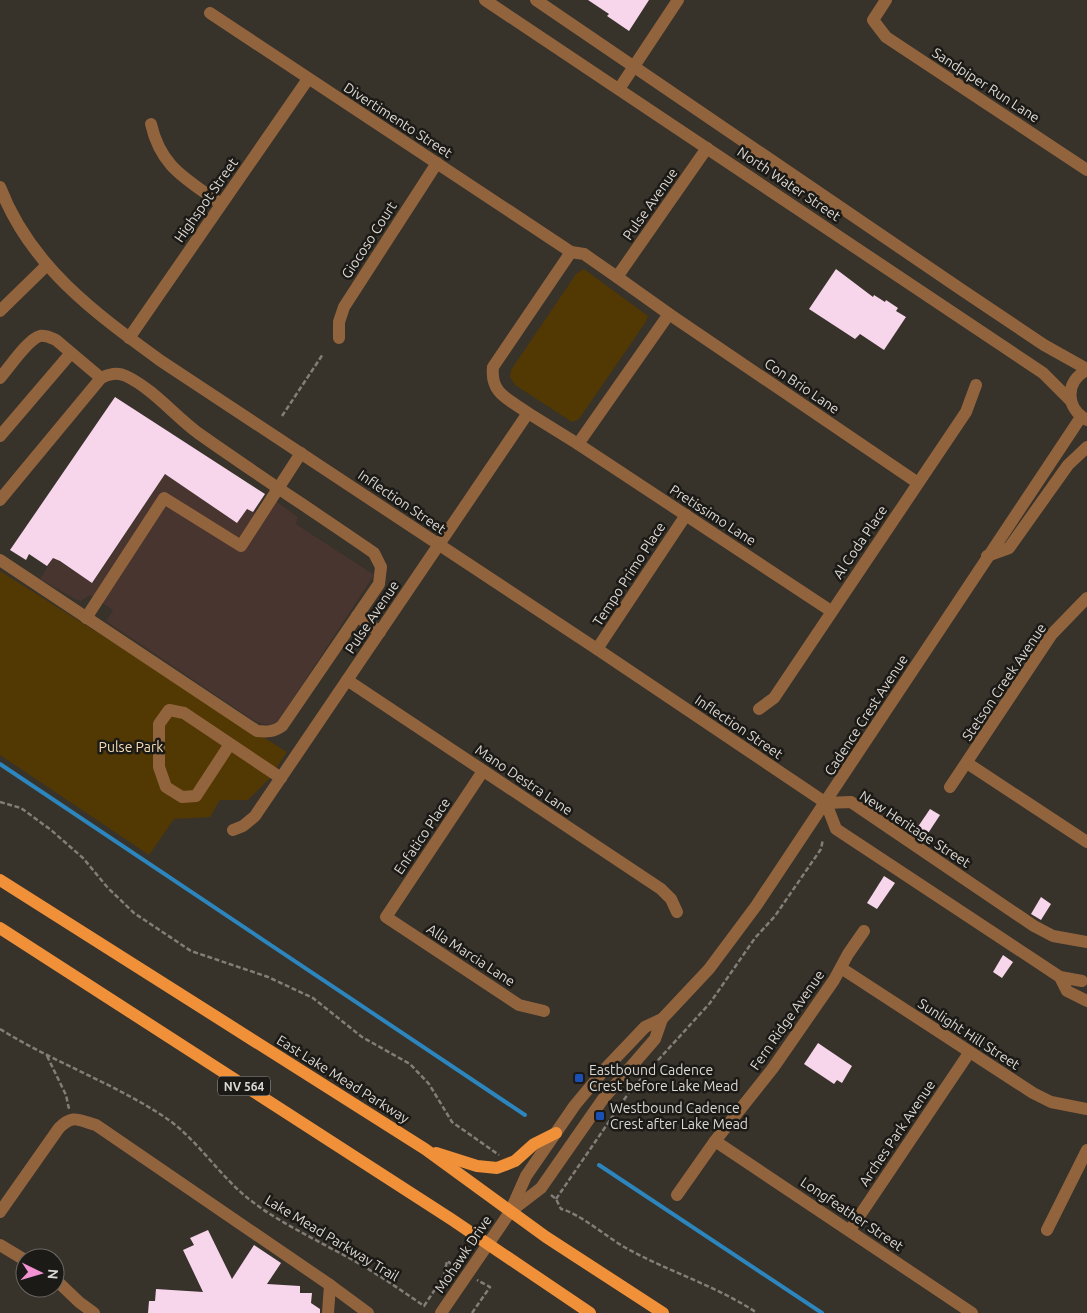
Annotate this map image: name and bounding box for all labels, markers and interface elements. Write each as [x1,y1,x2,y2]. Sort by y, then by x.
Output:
street label: Sandpiper Run Lane [929,44,1043,126]
street label: Divertimento Street [341,79,456,161]
street label: North Water Street [734,144,844,225]
street label: Highspot Street [171,154,241,245]
street label: Pulse Avenue [619,165,681,243]
street label: Giocoso Court [338,198,400,282]
street label: Con Brio Lane [761,355,843,417]
street label: Inflection Street [355,467,449,537]
street label: Pretissimo Lane [667,481,759,549]
street label: Al Coda Place [830,502,890,582]
street label: Tempo Primo Place [589,519,669,629]
street label: Pulse Avenue [342,578,402,656]
street label: Stetson Creek Avenue [959,620,1049,744]
street label: Cadence Crest Avenue [821,652,911,778]
street label: Inflection Street [692,692,786,762]
park label: Pulse Park [99,739,163,755]
street label: Mano Destra Lane [472,742,576,818]
street label: New Heritage Street [857,787,974,871]
street label: Enfatico Place [391,795,453,877]
street label: Alla Marcia Lane [424,921,518,989]
street label: Fern Ridge Avenue [747,967,827,1073]
street label: Sunlight Hill Street [915,995,1023,1073]
street label: East Lake Mead Parkway [274,1032,412,1126]
place label: Eastbound Cadence Crest before Lake Mead [589,1062,738,1094]
marker: Eastbound Cadence Crest before Lake Mead [573,1072,585,1084]
road number: NV 564 [218,1076,270,1096]
street label: Arches Park Avenue [856,1077,938,1189]
place label: Westbound Cadence Crest after Lake Mead [610,1100,748,1132]
marker: Westbound Cadence Crest after Lake Mead [594,1110,606,1122]
street label: Longfeather Street [798,1174,907,1255]
street label: Lake Mead Parkway Trail [262,1192,402,1284]
street label: Mohawk Drive [431,1212,495,1296]
north arrow [15,1248,65,1298]
text: N [45,1268,61,1280]

